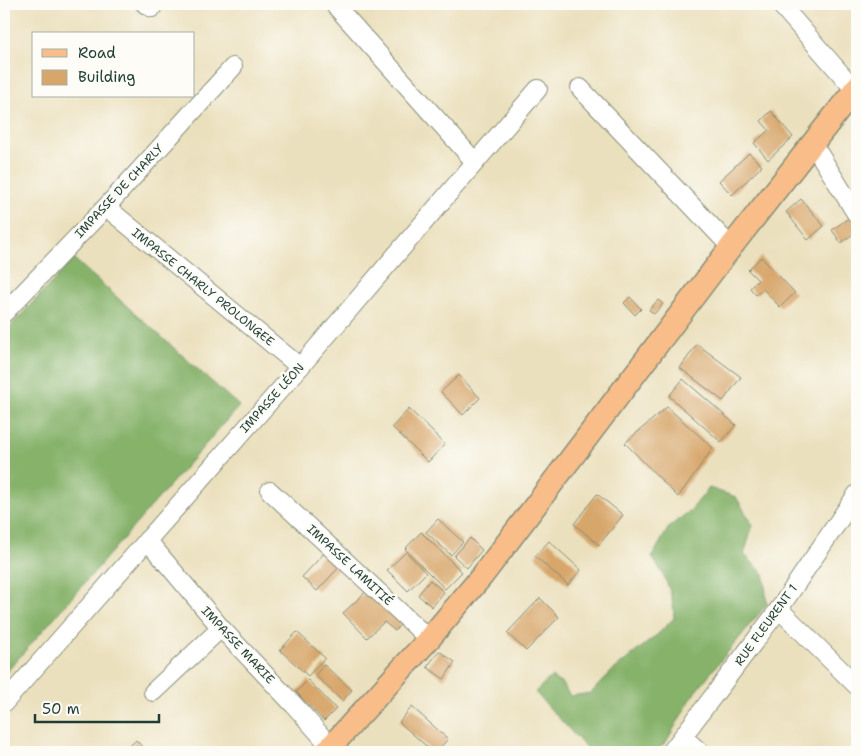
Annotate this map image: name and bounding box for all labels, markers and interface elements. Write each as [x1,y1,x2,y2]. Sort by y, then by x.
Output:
legend [32,32,195,98]
text: Road [78,43,116,63]
text: Building [78,67,135,87]
street label: IMPASSE DE CHARLY [71,140,167,241]
street label: IMPASSE CHARLY PROLONGEE [128,224,278,350]
street label: IMPASSE LÉON [236,360,308,436]
street label: IMPASSE LAMITIÉ [303,521,397,609]
street label: RUE FLEURENT 1 [731,581,801,669]
street label: IMPASSE MARIE [198,603,278,687]
scale bar [35,691,159,723]
text: 50 m [42,699,80,719]

